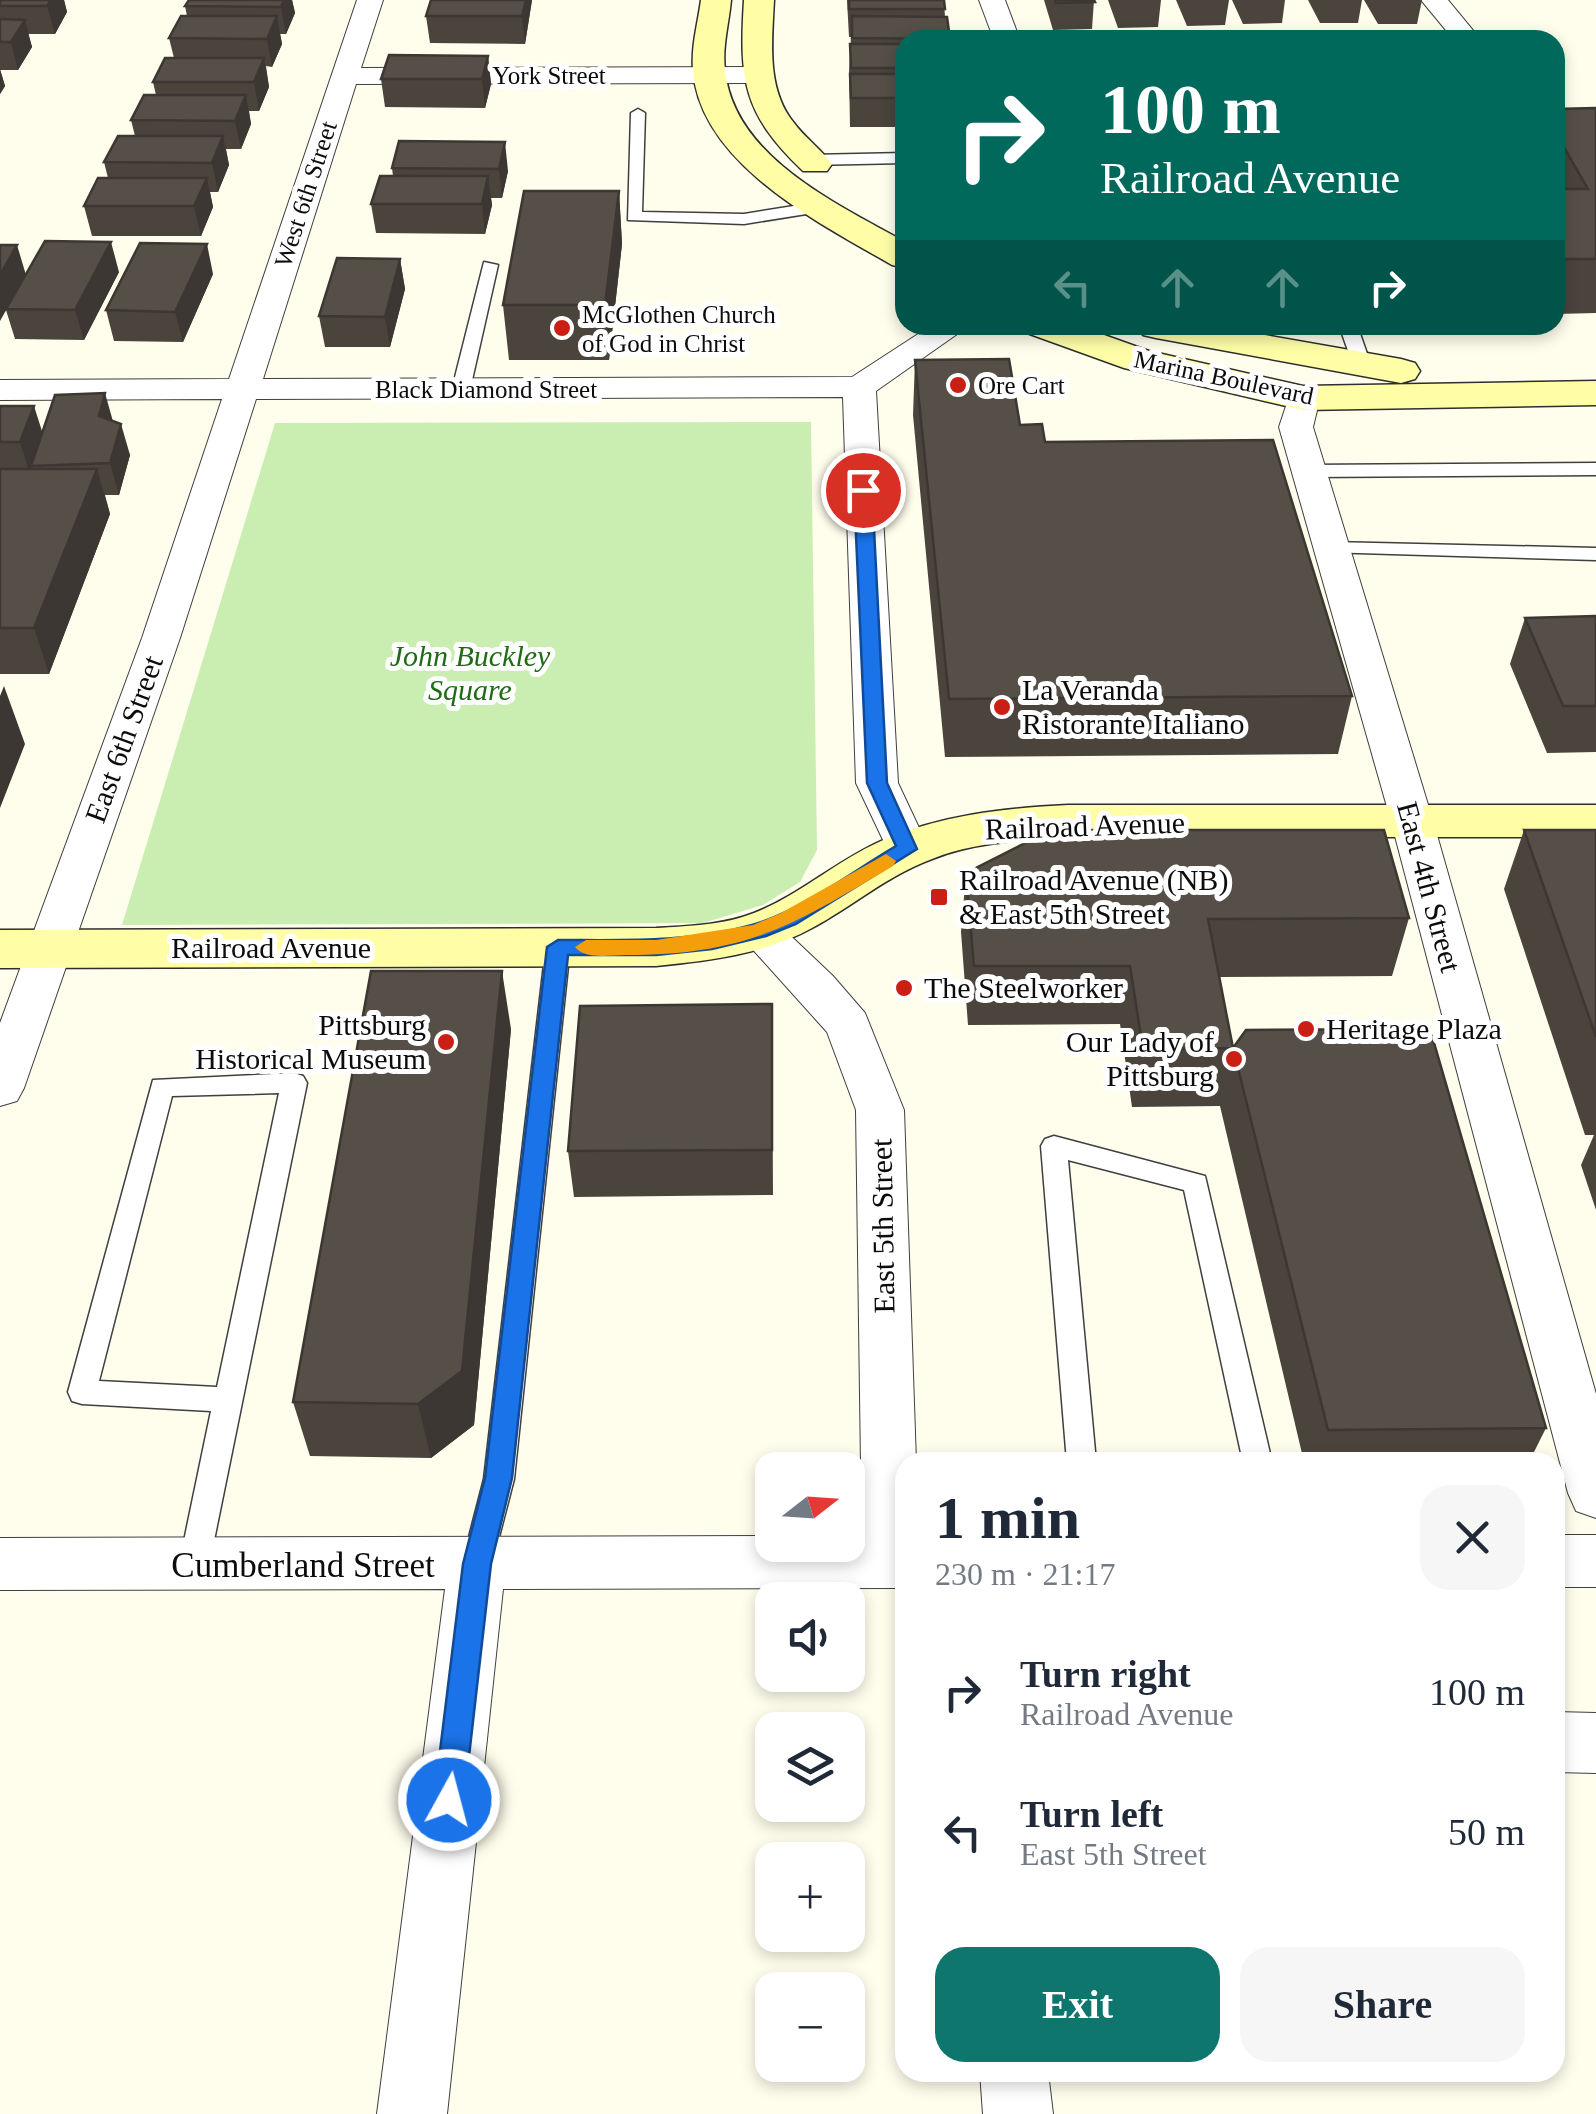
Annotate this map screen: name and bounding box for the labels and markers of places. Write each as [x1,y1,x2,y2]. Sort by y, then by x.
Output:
place label: McGlothen Church of God in Christ [582,301,776,357]
marker: McGlothen Church of God in Christ [551,317,573,339]
place label: Ore Cart [978,372,1065,399]
marker: Ore Cart [947,374,969,396]
pin [821,448,906,533]
place label: La Veranda Ristorante Italiano [1022,673,1244,740]
marker: La Veranda Ristorante Italiano [991,696,1013,718]
place label: Railroad Avenue (NB) & East 5th Street [959,863,1228,930]
marker: Railroad Avenue (NB) & East 5th Street [928,886,950,908]
place label: The Steelworker [924,971,1123,1004]
marker: The Steelworker [893,977,915,999]
place label: Pittsburg Historical Museum [195,1008,426,1075]
place label: Heritage Plaza [1326,1012,1502,1045]
marker: Heritage Plaza [1295,1018,1317,1040]
place label: Our Lady of Pittsburg [1066,1025,1214,1092]
marker: Pittsburg Historical Museum [435,1031,457,1053]
marker: Our Lady of Pittsburg [1223,1048,1245,1070]

